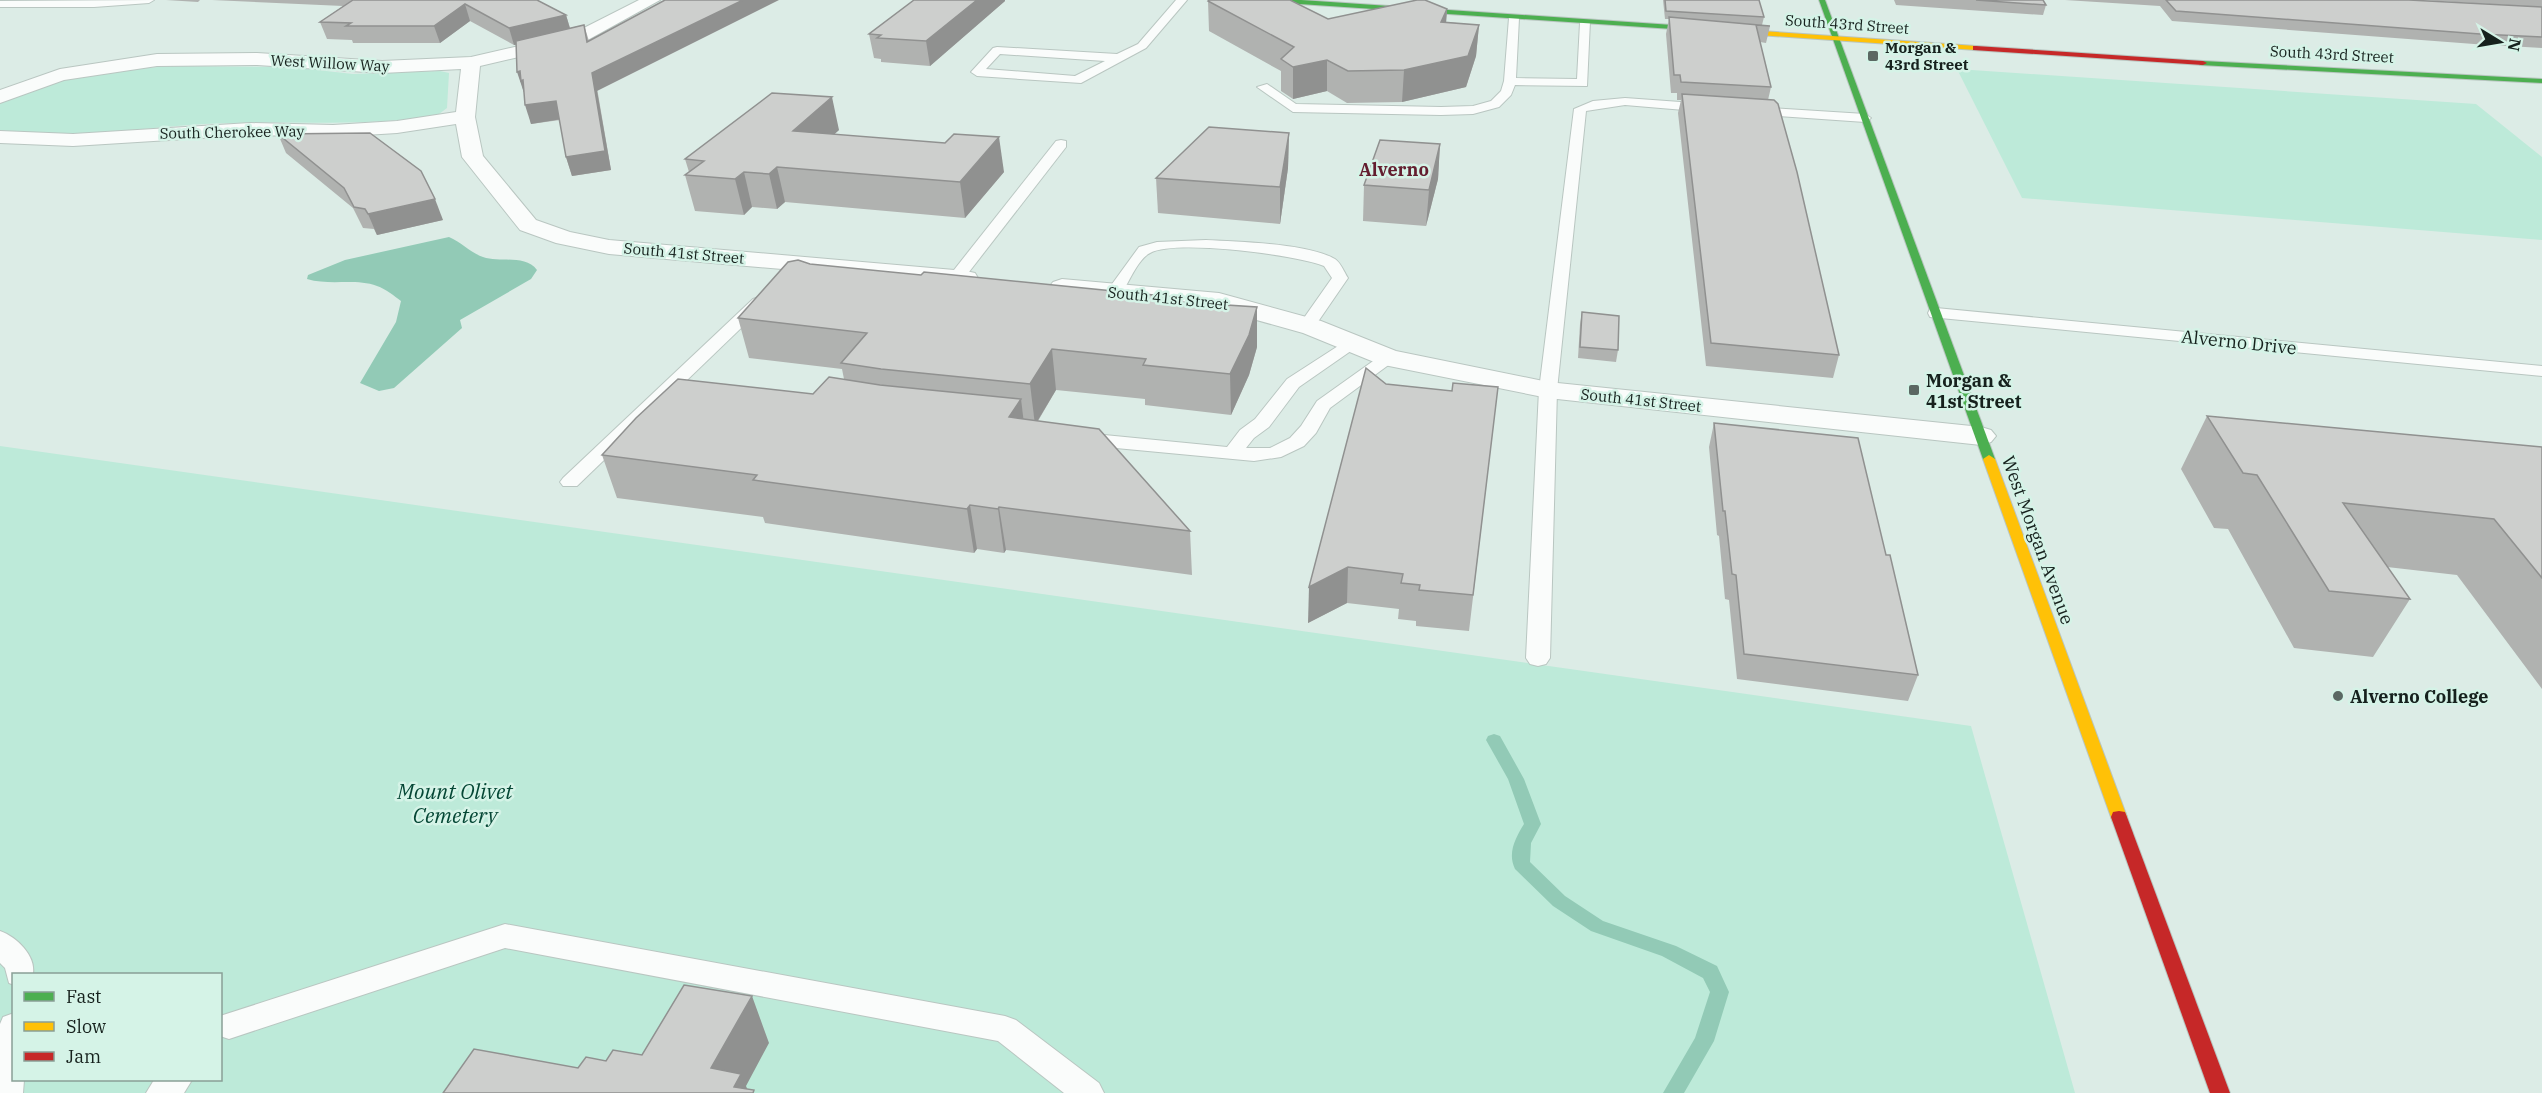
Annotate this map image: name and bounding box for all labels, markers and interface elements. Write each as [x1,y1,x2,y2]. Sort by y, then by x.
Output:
street label: South 43rd Street [1784,10,1910,38]
north arrow [2470,12,2530,72]
text: N [2504,37,2526,53]
place label: Morgan & 43rd Street [1885,38,1969,74]
street label: South 43rd Street [2270,41,2394,67]
marker: Morgan & 43rd Street [1866,49,1880,63]
street label: West Willow Way [270,50,390,76]
street label: South Cherokee Way [159,121,305,143]
district label: Alverno [1359,158,1429,181]
street label: South 41st Street [623,238,745,268]
street label: South 41st Street [1107,282,1229,314]
street label: Alverno Drive [2180,325,2298,359]
place label: Morgan & 41st Street [1926,369,2022,413]
marker: Morgan & 41st Street [1907,383,1921,397]
street label: South 41st Street [1580,384,1702,416]
street label: West Morgan Avenue [1997,453,2079,627]
place label: Alverno College [2350,685,2488,708]
marker: Alverno College [2331,689,2345,703]
park label: Mount Olivet Cemetery [396,777,513,829]
legend [12,973,222,1081]
text: Fast [66,985,101,1008]
text: Slow [66,1015,106,1038]
text: Jam [66,1045,101,1068]

